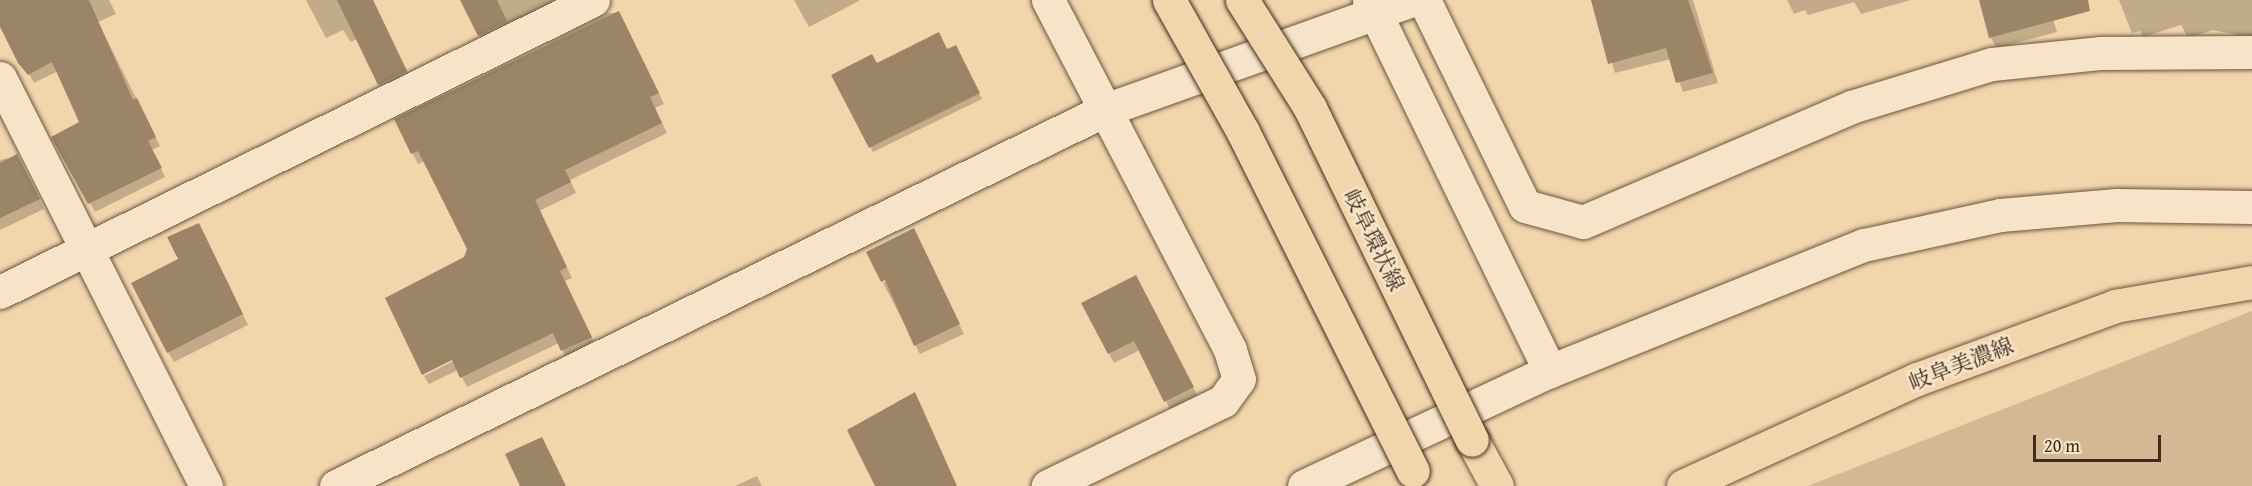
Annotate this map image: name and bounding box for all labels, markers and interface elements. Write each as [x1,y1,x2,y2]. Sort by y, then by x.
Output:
street label: 岐阜環状線 [1338,185,1410,295]
street label: 岐阜美濃線 [1905,332,2017,396]
scale bar [2036,423,2164,461]
text: 20 m [2044,432,2080,459]

